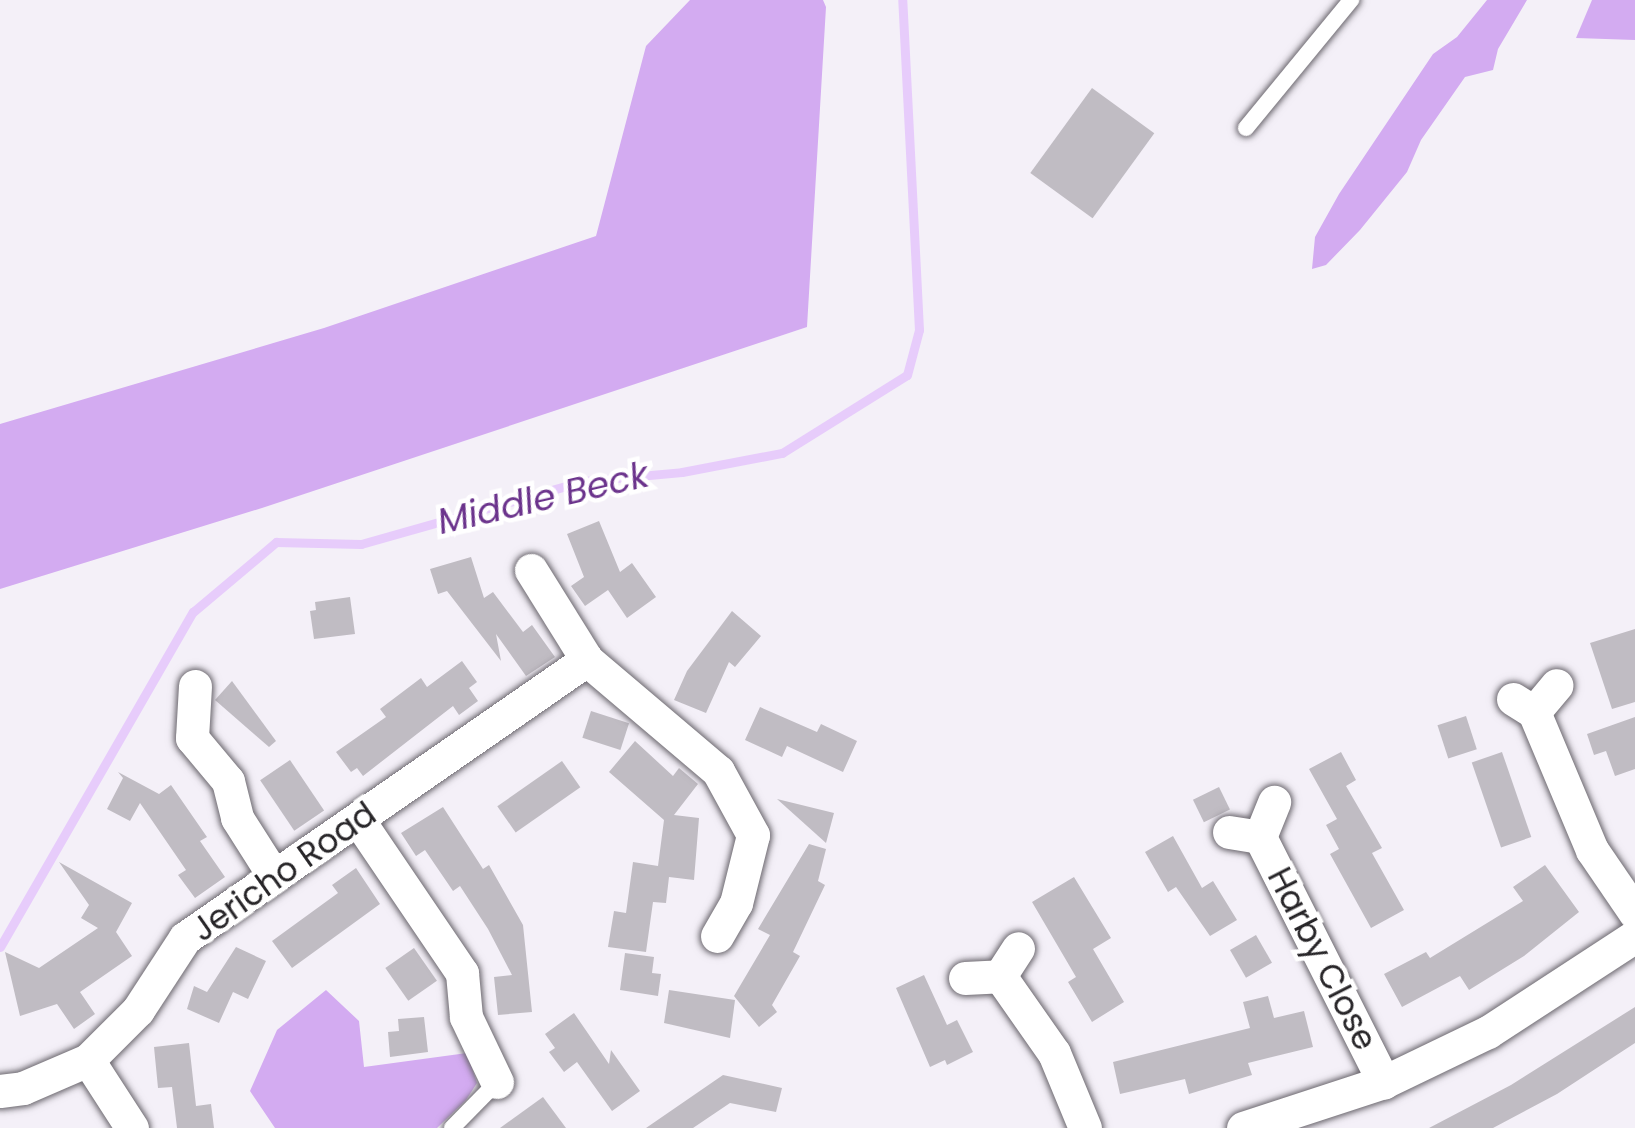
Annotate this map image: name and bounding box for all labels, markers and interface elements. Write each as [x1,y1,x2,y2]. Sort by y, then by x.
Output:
water label: Middle Beck [433,453,653,543]
street label: Jericho Road [184,794,384,950]
street label: Harby Close [1259,861,1385,1057]

